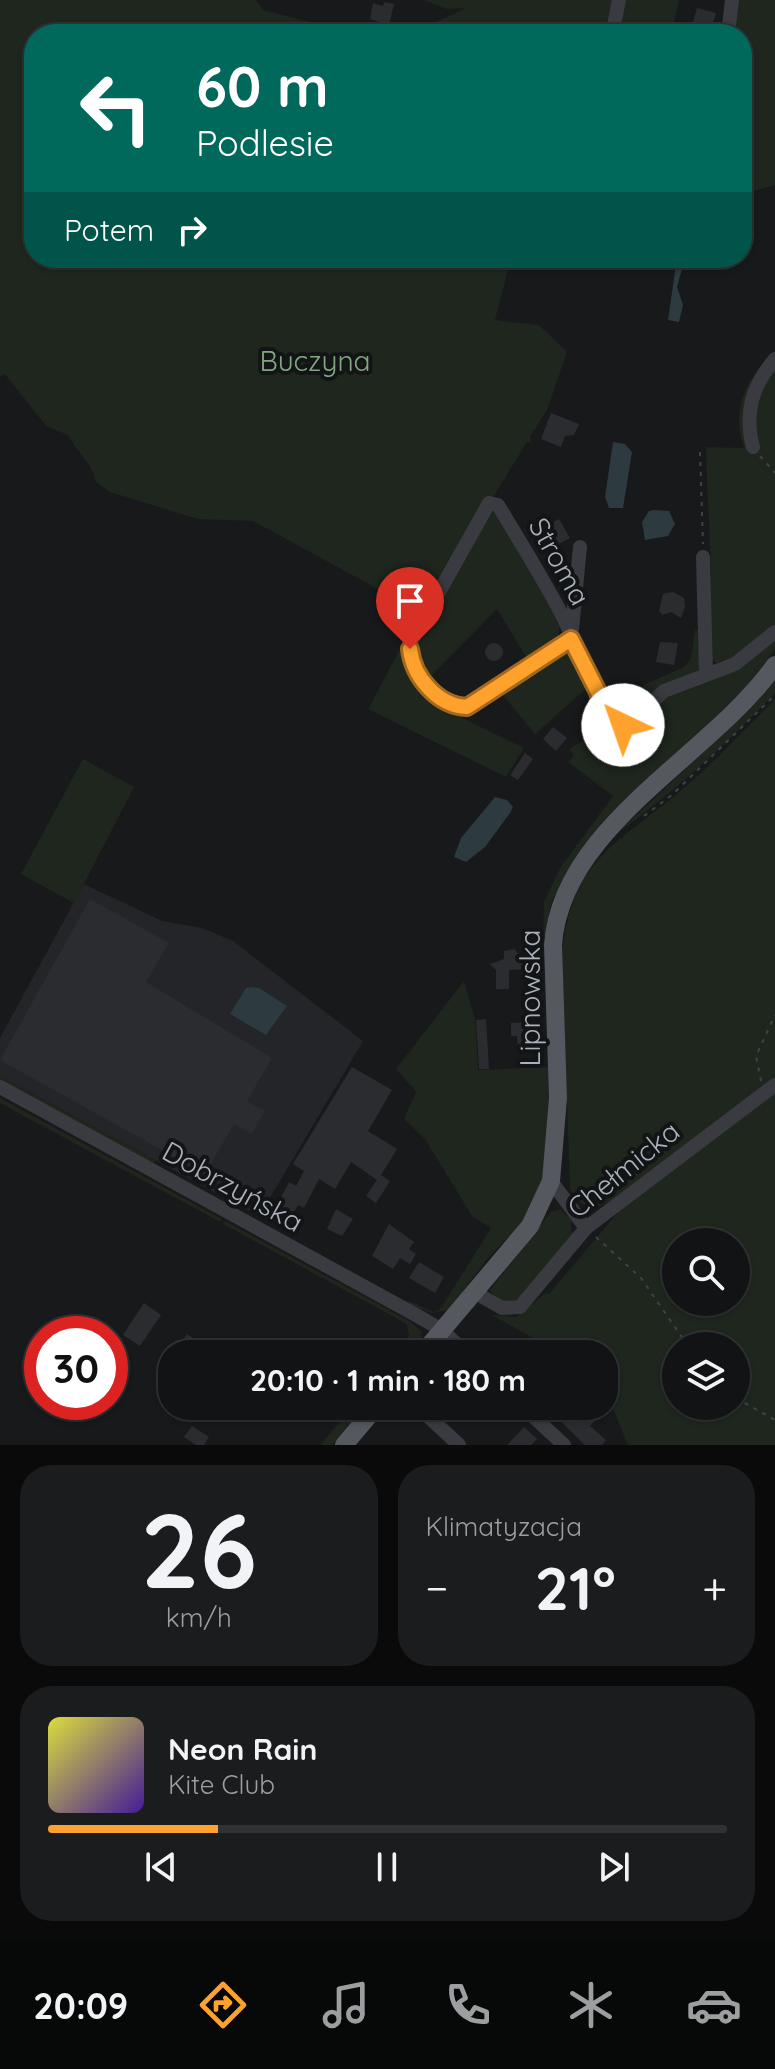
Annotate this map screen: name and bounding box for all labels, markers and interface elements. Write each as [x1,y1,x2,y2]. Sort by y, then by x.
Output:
text: 60 m [196,51,329,121]
icon: left [64,56,168,160]
text: Podlesie [196,120,334,165]
icon: right [170,208,214,252]
text: Potem [64,211,154,249]
park label: Buczyna [259,343,371,378]
street label: Stroma [522,511,598,611]
pin [376,567,444,649]
icon: arrive [388,579,432,623]
position arrow [581,683,665,767]
street label: Lipnowska [512,930,547,1066]
street label: Chełmicka [560,1113,686,1225]
street label: Dobrzyńska [157,1133,309,1239]
map controls [662,1228,750,1420]
button: search [662,1228,750,1316]
speed limit sign: 30 [24,1316,128,1420]
button: layers [662,1332,750,1420]
text: 20:10 · 1 min · 180 m [250,1361,526,1399]
text: 26 [140,1484,257,1614]
text: Klimatyzacja [426,1510,582,1543]
text: 21° [535,1550,616,1625]
text: − [426,1560,448,1615]
text: + [702,1560,727,1615]
text: km/h [166,1601,232,1634]
text: Neon Rain [168,1730,317,1768]
text: Kite Club [168,1768,275,1801]
icon: previous [139,1845,183,1889]
icon: pause [365,1845,409,1889]
icon: next [592,1845,636,1889]
icon: directions [195,1977,251,2033]
icon: music [318,1977,374,2033]
icon: phone [440,1977,496,2033]
icon: climate [563,1977,619,2033]
icon: car [686,1977,742,2033]
text: 20:09 [33,1983,128,2028]

